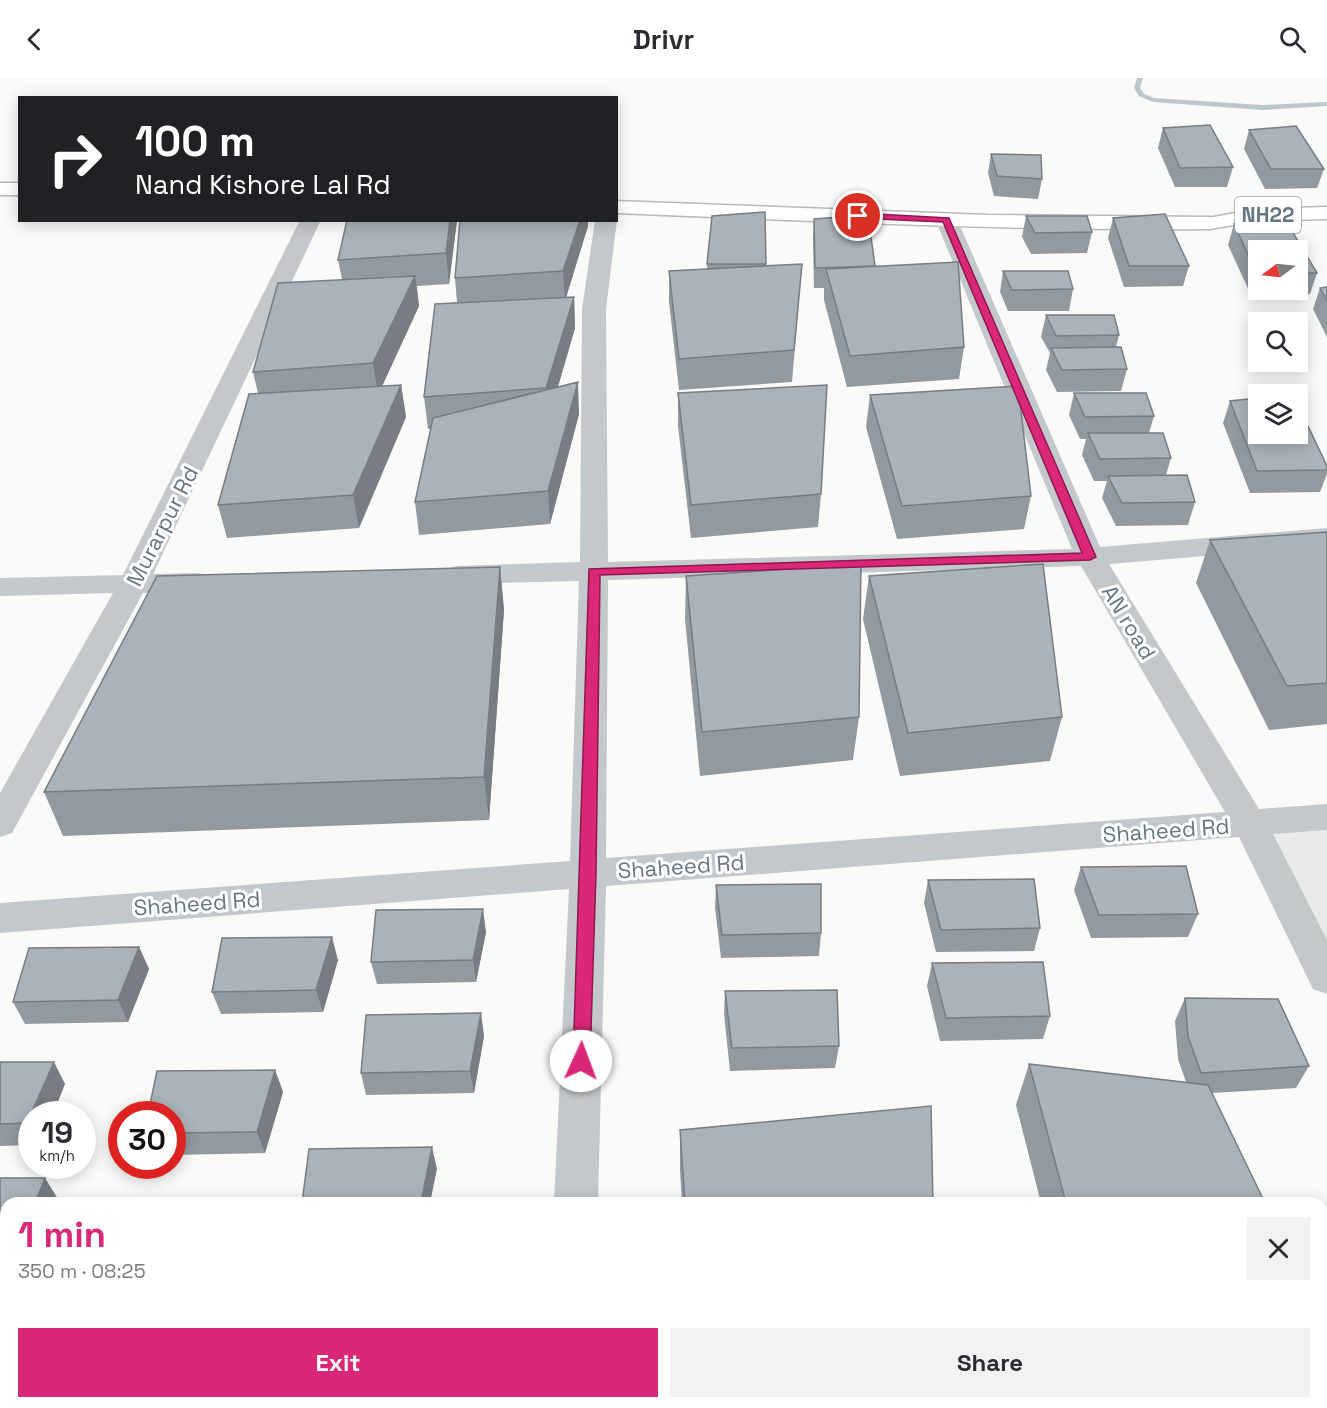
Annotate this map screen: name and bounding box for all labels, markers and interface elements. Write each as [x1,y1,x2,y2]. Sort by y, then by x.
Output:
text: Drivr [633,22,694,57]
icon: back [18,23,51,56]
icon: search [1276,23,1309,56]
text: 100 m [135,115,255,168]
icon: right [36,120,114,198]
text: Nand Kishore Lal Rd [135,167,391,202]
pin [832,190,883,241]
road number: NH22 [1235,197,1301,233]
icon: arrive [841,199,874,232]
north arrow [1248,240,1308,300]
map controls [1248,240,1308,444]
button: search [1248,312,1308,372]
button: layers [1248,384,1308,444]
street label: Murarpur Rd [120,461,204,591]
street label: AN road [1096,580,1162,664]
street label: Shaheed Rd [1102,812,1230,848]
street label: Shaheed Rd [617,848,745,884]
street label: Shaheed Rd [133,885,261,921]
position arrow [549,1029,613,1093]
speed limit sign: 30 [108,1101,186,1179]
text: 19 [41,1113,73,1152]
text: km/h [39,1146,75,1165]
text: 1 min [18,1212,106,1258]
button: close [1247,1217,1310,1280]
text: 350 m · 08:25 [18,1258,146,1284]
button: Exit [18,1328,658,1397]
button: Share [670,1328,1310,1397]

